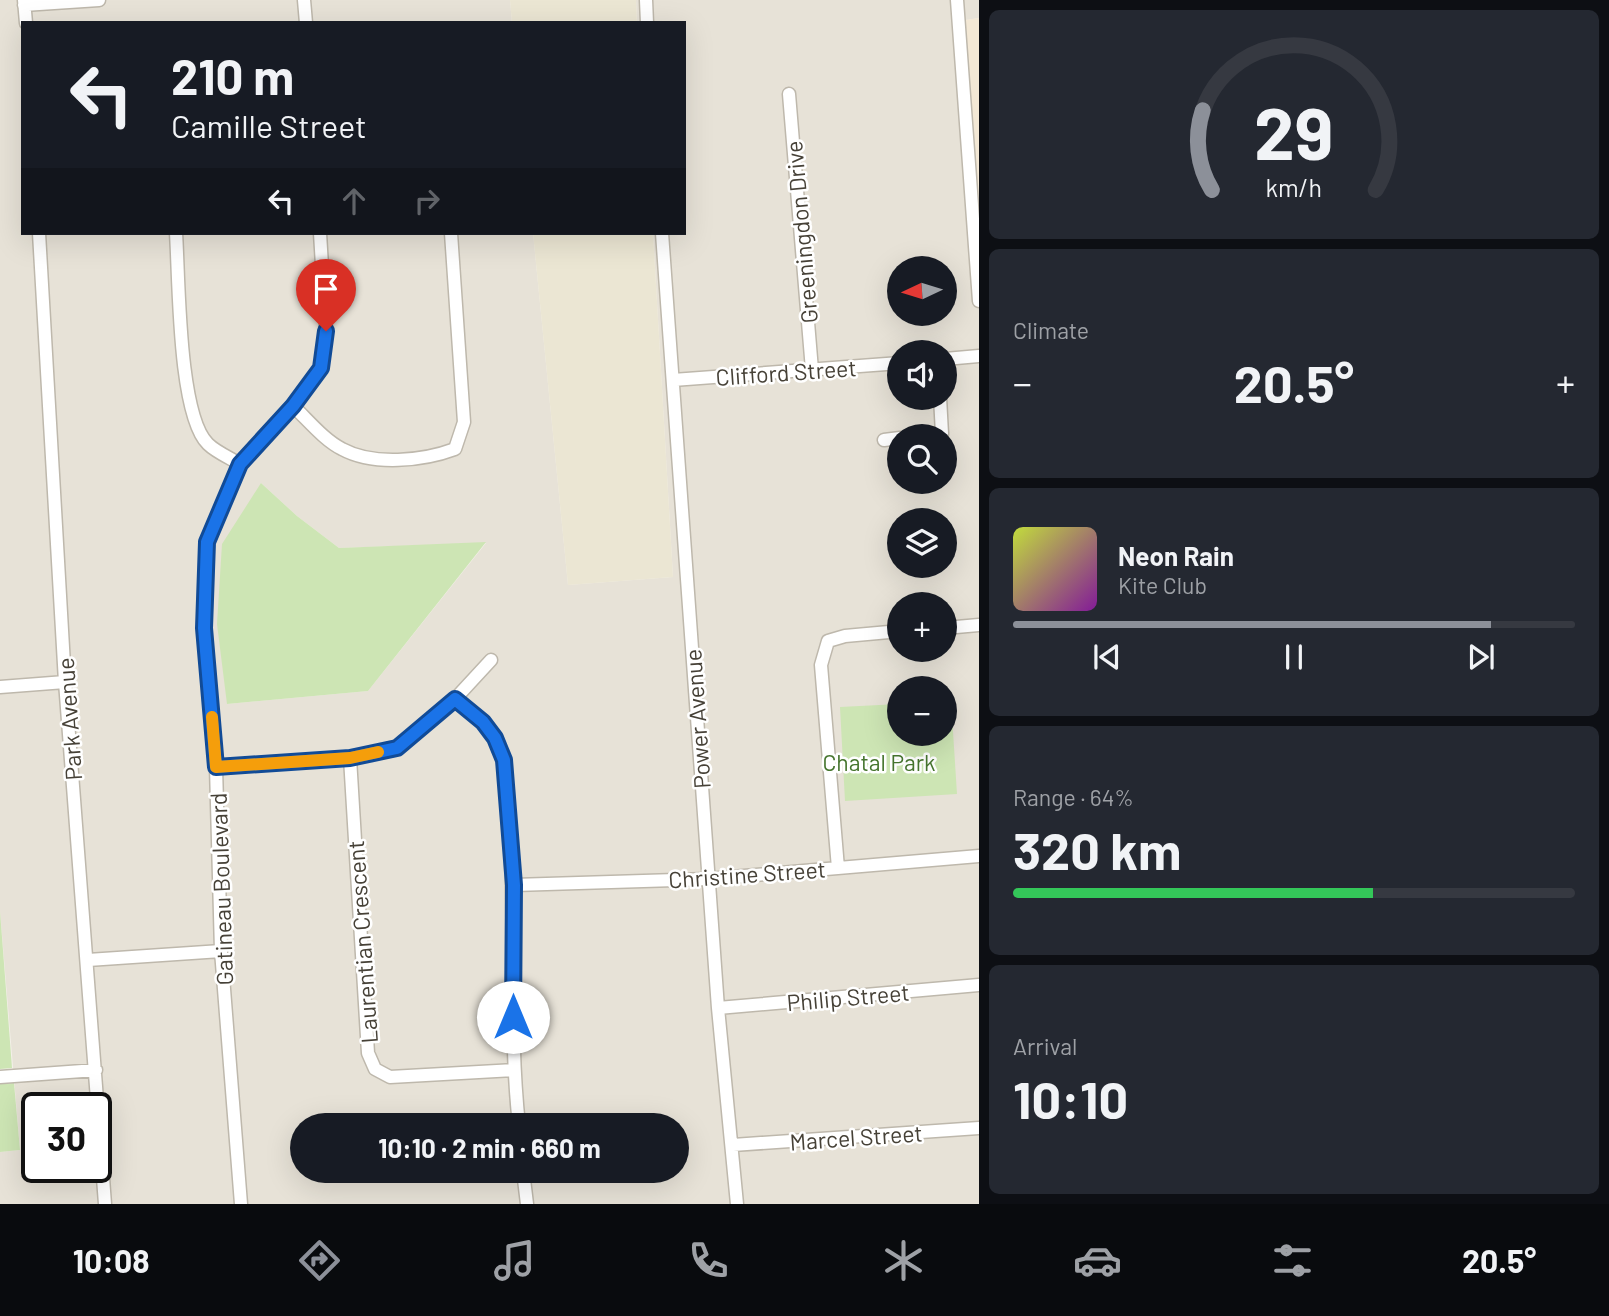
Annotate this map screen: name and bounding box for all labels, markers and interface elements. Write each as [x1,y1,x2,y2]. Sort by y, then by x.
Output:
text: 210 m [171,46,294,105]
icon: left [56,49,147,140]
text: 29 [1254,88,1334,176]
text: Camille Street [171,106,367,144]
street label: Greeningdon Drive [779,140,823,324]
text: km/h [1266,172,1322,202]
icon: left [262,182,300,220]
icon: ahead [335,182,373,220]
icon: right [408,182,446,220]
north arrow [887,256,957,326]
map controls [887,256,957,746]
pin [296,259,356,331]
icon: arrive [307,270,345,308]
text: Climate [1013,316,1089,344]
button: sound [887,340,957,410]
text: 20.5° [1234,351,1354,413]
street label: Clifford Street [715,353,857,391]
text: − [1013,359,1032,405]
text: + [1556,359,1575,405]
button: search [887,424,957,494]
button: layers [887,508,957,578]
text: Neon Rain [1118,540,1234,571]
text: Kite Club [1118,571,1207,599]
button: + [887,592,957,662]
icon: previous [1088,638,1126,676]
icon: pause [1275,638,1313,676]
icon: next [1462,638,1500,676]
street label: Power Avenue [678,648,716,790]
street label: Park Avenue [51,657,87,781]
button: − [887,676,957,746]
park label: Chatal Park [822,748,936,776]
text: Range · 64% [1013,783,1134,811]
street label: Gatineau Boulevard [204,792,238,986]
text: 320 km [1013,818,1181,880]
street label: Laurentian Crescent [341,840,383,1044]
street label: Christine Street [667,855,827,893]
street label: Philip Street [785,978,911,1016]
position arrow [476,980,550,1054]
text: Arrival [1013,1032,1077,1060]
text: 10:10 [1013,1067,1128,1129]
speed limit sign: 30 [21,1092,112,1183]
street label: Marcel Street [789,1118,923,1156]
text: 10:10 · 2 min · 660 m [378,1132,601,1163]
icon: directions [295,1236,344,1285]
icon: music [490,1236,539,1285]
icon: phone [684,1236,733,1285]
icon: climate [879,1236,928,1285]
icon: car [1073,1236,1122,1285]
icon: filters [1268,1236,1317,1285]
text: 10:08 [73,1241,150,1279]
text: 20.5° [1462,1241,1536,1279]

